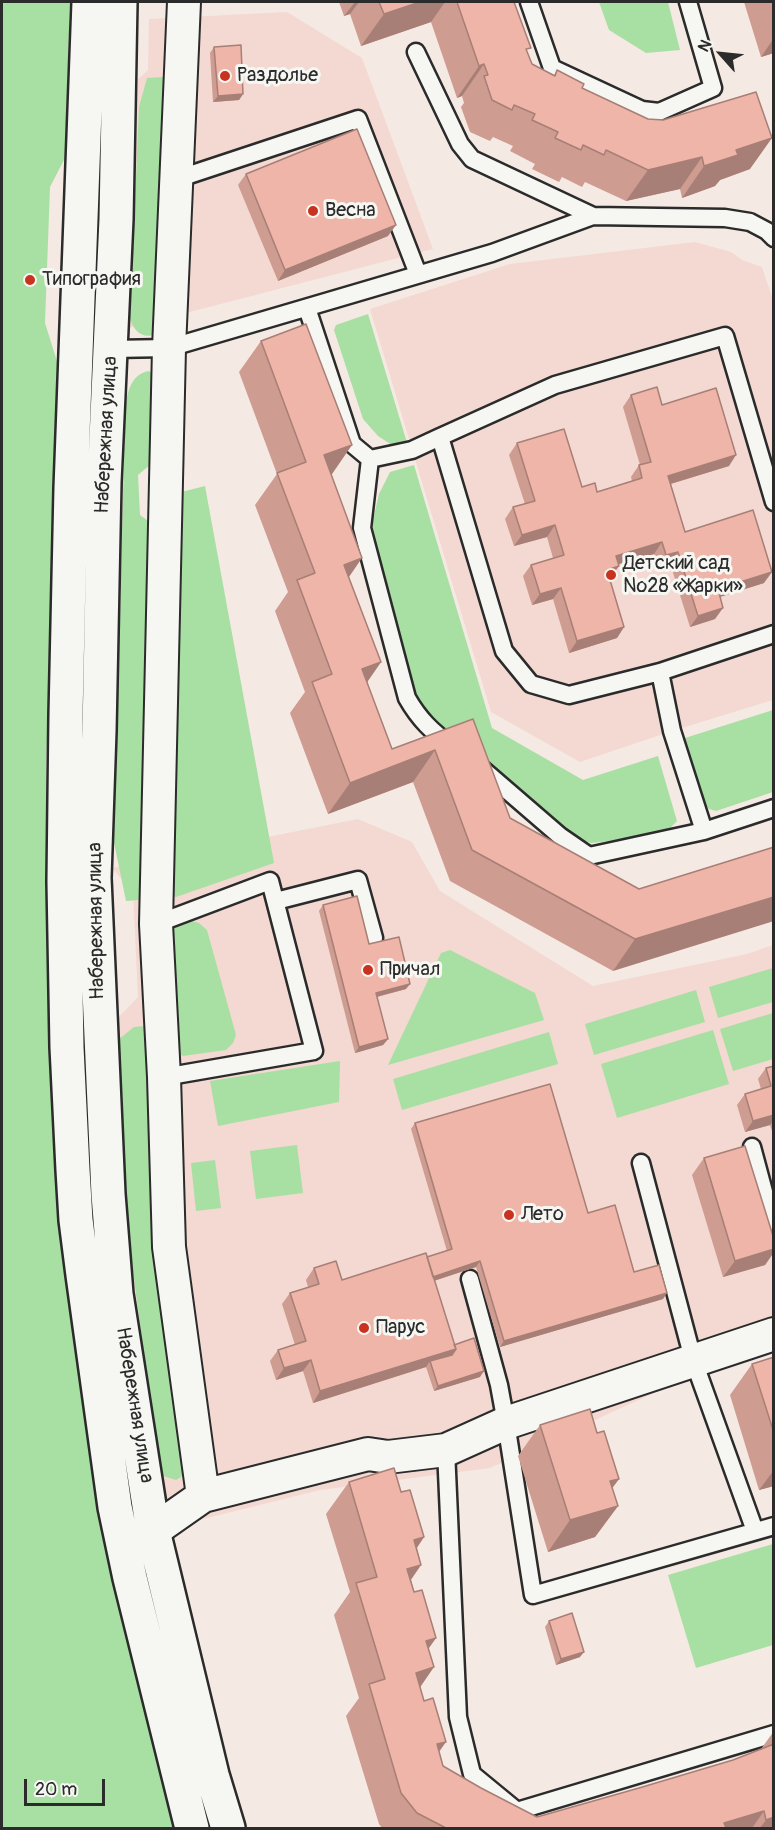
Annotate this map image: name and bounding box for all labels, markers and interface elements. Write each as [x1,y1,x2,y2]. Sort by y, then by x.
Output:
north arrow [691,24,751,84]
text: N [694,36,716,55]
place label: Раздолье [237,64,318,88]
marker: Раздолье [218,69,232,83]
place label: Весна [325,199,376,223]
marker: Весна [306,204,320,218]
place label: Типография [42,268,141,292]
marker: Типография [23,273,37,287]
street label: Набережная улица [91,356,123,514]
place label: Детский сад №28 «Жарки» [623,552,743,599]
marker: Детский сад №28 «Жарки» [604,568,618,582]
street label: Набережная улица [84,842,110,1000]
place label: Причал [380,958,440,982]
marker: Причал [361,963,375,977]
place label: Лето [521,1203,564,1227]
marker: Лето [502,1208,516,1222]
place label: Парус [376,1316,425,1340]
marker: Парус [357,1321,371,1335]
street label: Набережная улица [110,1325,158,1485]
scale bar [27,1767,108,1805]
text: 20 m [35,1778,77,1801]

